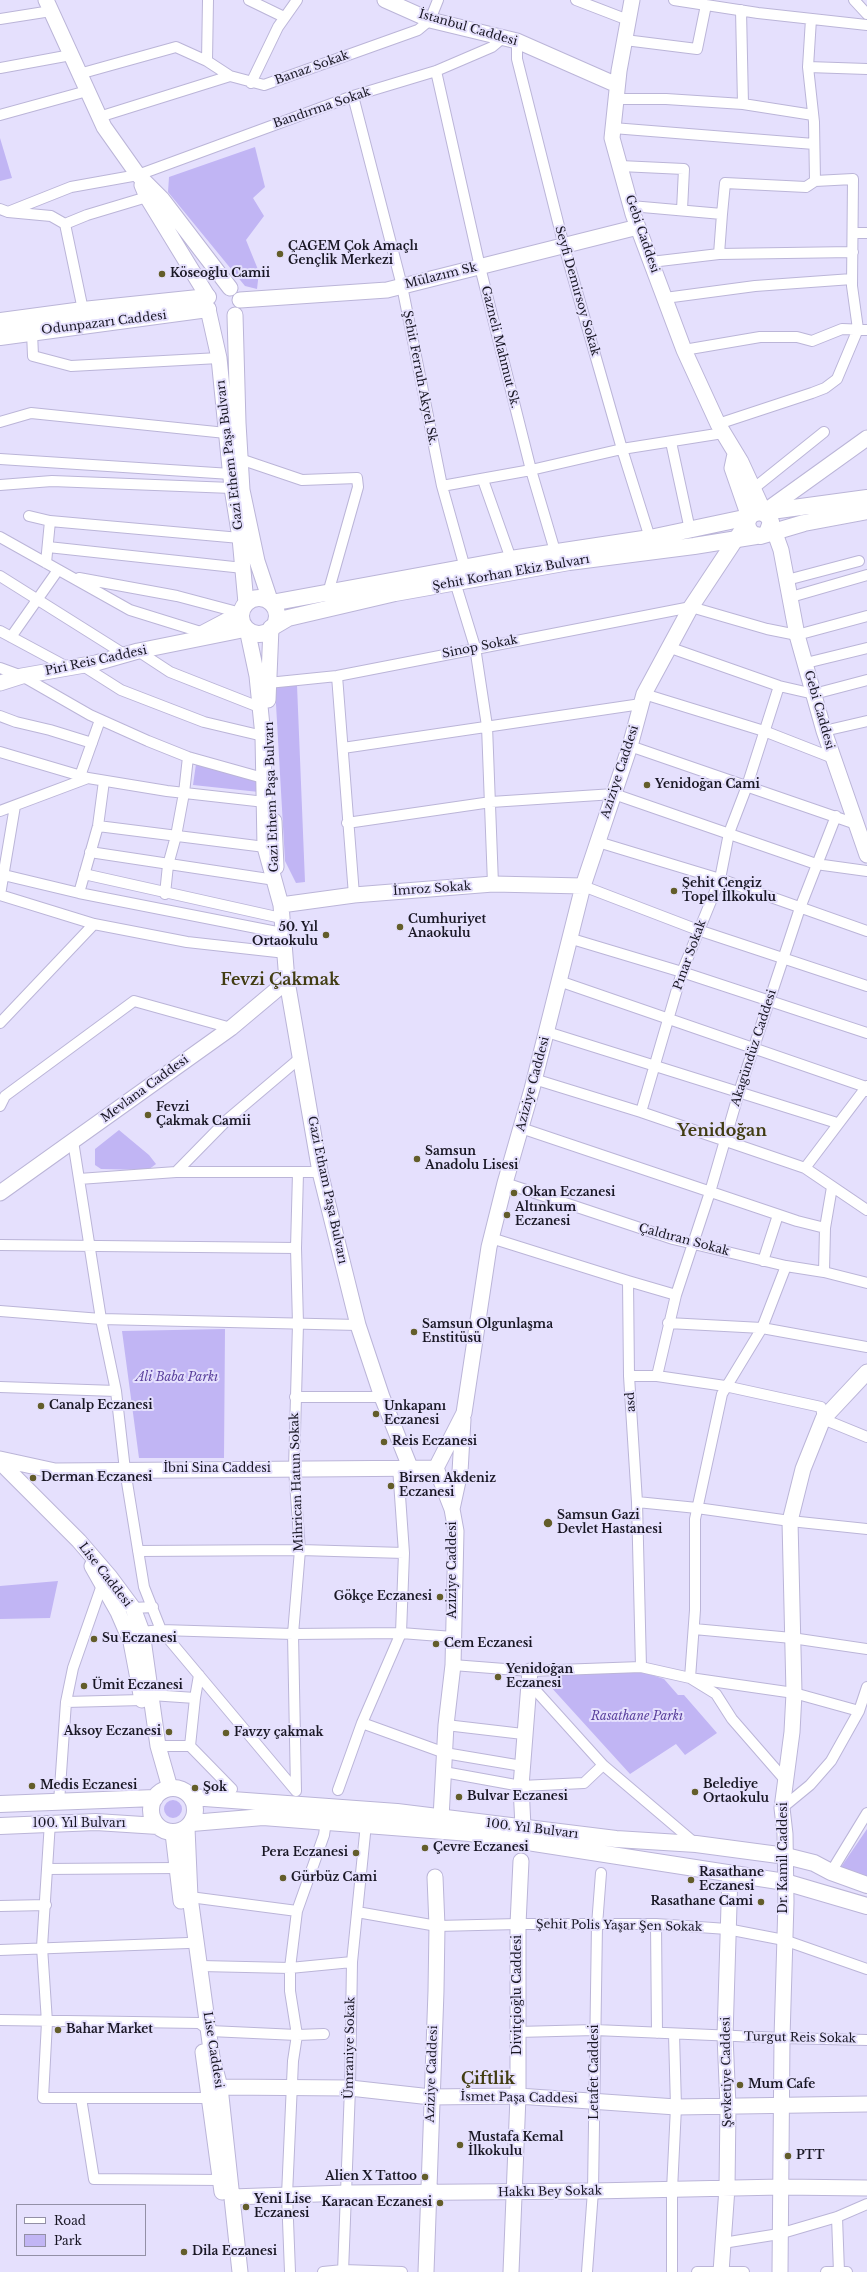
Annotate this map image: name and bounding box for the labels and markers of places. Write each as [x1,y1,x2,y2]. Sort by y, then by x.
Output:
place label: ÇAGEM Çok Amaçlı Gençlik Merkezi [288,240,418,268]
marker: ÇAGEM Çok Amaçlı Gençlik Merkezi [275,249,285,259]
place label: Köseoğlu Camii [170,267,270,281]
marker: Köseoğlu Camii [157,269,167,279]
place label: Yenidoğan Cami [655,778,760,792]
marker: Yenidoğan Cami [642,780,652,790]
place label: Şehit Cengiz Topel İlkokulu [682,877,776,905]
marker: Şehit Cengiz Topel İlkokulu [669,886,679,896]
place label: Cumhuriyet Anaokulu [408,913,486,941]
place label: 50. Yıl Ortaokulu [252,921,318,949]
marker: Cumhuriyet Anaokulu [395,922,405,932]
marker: 50. Yıl Ortaokulu [321,930,331,940]
place label: Fevzi Çakmak Camii [156,1101,251,1129]
marker: Fevzi Çakmak Camii [143,1110,153,1120]
place label: Samsun Anadolu Lisesi [425,1145,518,1173]
marker: Samsun Anadolu Lisesi [412,1154,422,1164]
place label: Okan Eczanesi [522,1186,615,1200]
marker: Okan Eczanesi [509,1188,519,1198]
place label: Altınkum Eczanesi [515,1201,576,1229]
marker: Altınkum Eczanesi [502,1210,512,1220]
place label: Samsun Olgunlaşma Enstitüsü [422,1318,553,1346]
marker: Samsun Olgunlaşma Enstitüsü [409,1327,419,1337]
place label: Canalp Eczanesi [49,1399,152,1413]
place label: Unkapanı Eczanesi [384,1400,446,1428]
marker: Canalp Eczanesi [36,1401,46,1411]
marker: Unkapanı Eczanesi [371,1409,381,1419]
place label: Reis Eczanesi [392,1435,477,1449]
marker: Reis Eczanesi [379,1437,389,1447]
place label: Derman Eczanesi [41,1471,152,1485]
place label: Birsen Akdeniz Eczanesi [399,1472,496,1500]
marker: Derman Eczanesi [28,1473,38,1483]
marker: Birsen Akdeniz Eczanesi [386,1481,396,1491]
place label: Samsun Gazi Devlet Hastanesi [557,1509,662,1537]
marker: Samsun Gazi Devlet Hastanesi [542,1517,554,1529]
place label: Gökçe Eczanesi [334,1590,432,1604]
marker: Gökçe Eczanesi [435,1592,445,1602]
place label: Su Eczanesi [102,1632,177,1646]
marker: Su Eczanesi [89,1634,99,1644]
place label: Cem Eczanesi [444,1637,533,1651]
marker: Cem Eczanesi [431,1639,441,1649]
place label: Yenidoğan Eczanesi [506,1663,573,1691]
marker: Yenidoğan Eczanesi [493,1672,503,1682]
place label: Ümit Eczanesi [92,1679,183,1693]
marker: Ümit Eczanesi [79,1681,89,1691]
place label: Aksoy Eczanesi [64,1725,161,1739]
place label: Favzy çakmak [234,1726,323,1740]
marker: Aksoy Eczanesi [164,1727,174,1737]
marker: Favzy çakmak [221,1728,231,1738]
place label: Belediye Ortaokulu [703,1778,769,1806]
place label: Medis Eczanesi [40,1779,137,1793]
marker: Medis Eczanesi [27,1781,37,1791]
place label: Şok [203,1781,227,1795]
marker: Şok [190,1783,200,1793]
marker: Belediye Ortaokulu [690,1787,700,1797]
place label: Bulvar Eczanesi [467,1790,568,1804]
marker: Bulvar Eczanesi [454,1792,464,1802]
place label: Çevre Eczanesi [433,1841,529,1855]
marker: Çevre Eczanesi [420,1843,430,1853]
place label: Pera Eczanesi [261,1846,348,1860]
marker: Pera Eczanesi [351,1848,361,1858]
place label: Rasathane Eczanesi [699,1866,764,1894]
place label: Gürbüz Cami [291,1871,377,1885]
marker: Gürbüz Cami [278,1873,288,1883]
marker: Rasathane Eczanesi [686,1875,696,1885]
place label: Rasathane Cami [651,1895,753,1909]
marker: Rasathane Cami [756,1897,766,1907]
place label: Bahar Market [66,2023,153,2037]
marker: Bahar Market [53,2025,63,2035]
place label: Mum Cafe [748,2078,815,2092]
marker: Mum Cafe [735,2080,745,2090]
place label: Mustafa Kemal İlkokulu [468,2131,564,2159]
marker: Mustafa Kemal İlkokulu [455,2140,465,2150]
place label: PTT [796,2149,824,2163]
marker: PTT [783,2151,793,2161]
place label: Alien X Tattoo [325,2170,417,2184]
marker: Alien X Tattoo [420,2172,430,2182]
place label: Yeni Lise Eczanesi [254,2193,311,2221]
place label: Karacan Eczanesi [322,2196,432,2210]
marker: Karacan Eczanesi [435,2198,445,2208]
marker: Yeni Lise Eczanesi [241,2202,251,2212]
place label: Dila Eczanesi [192,2245,277,2259]
marker: Dila Eczanesi [179,2247,189,2257]

